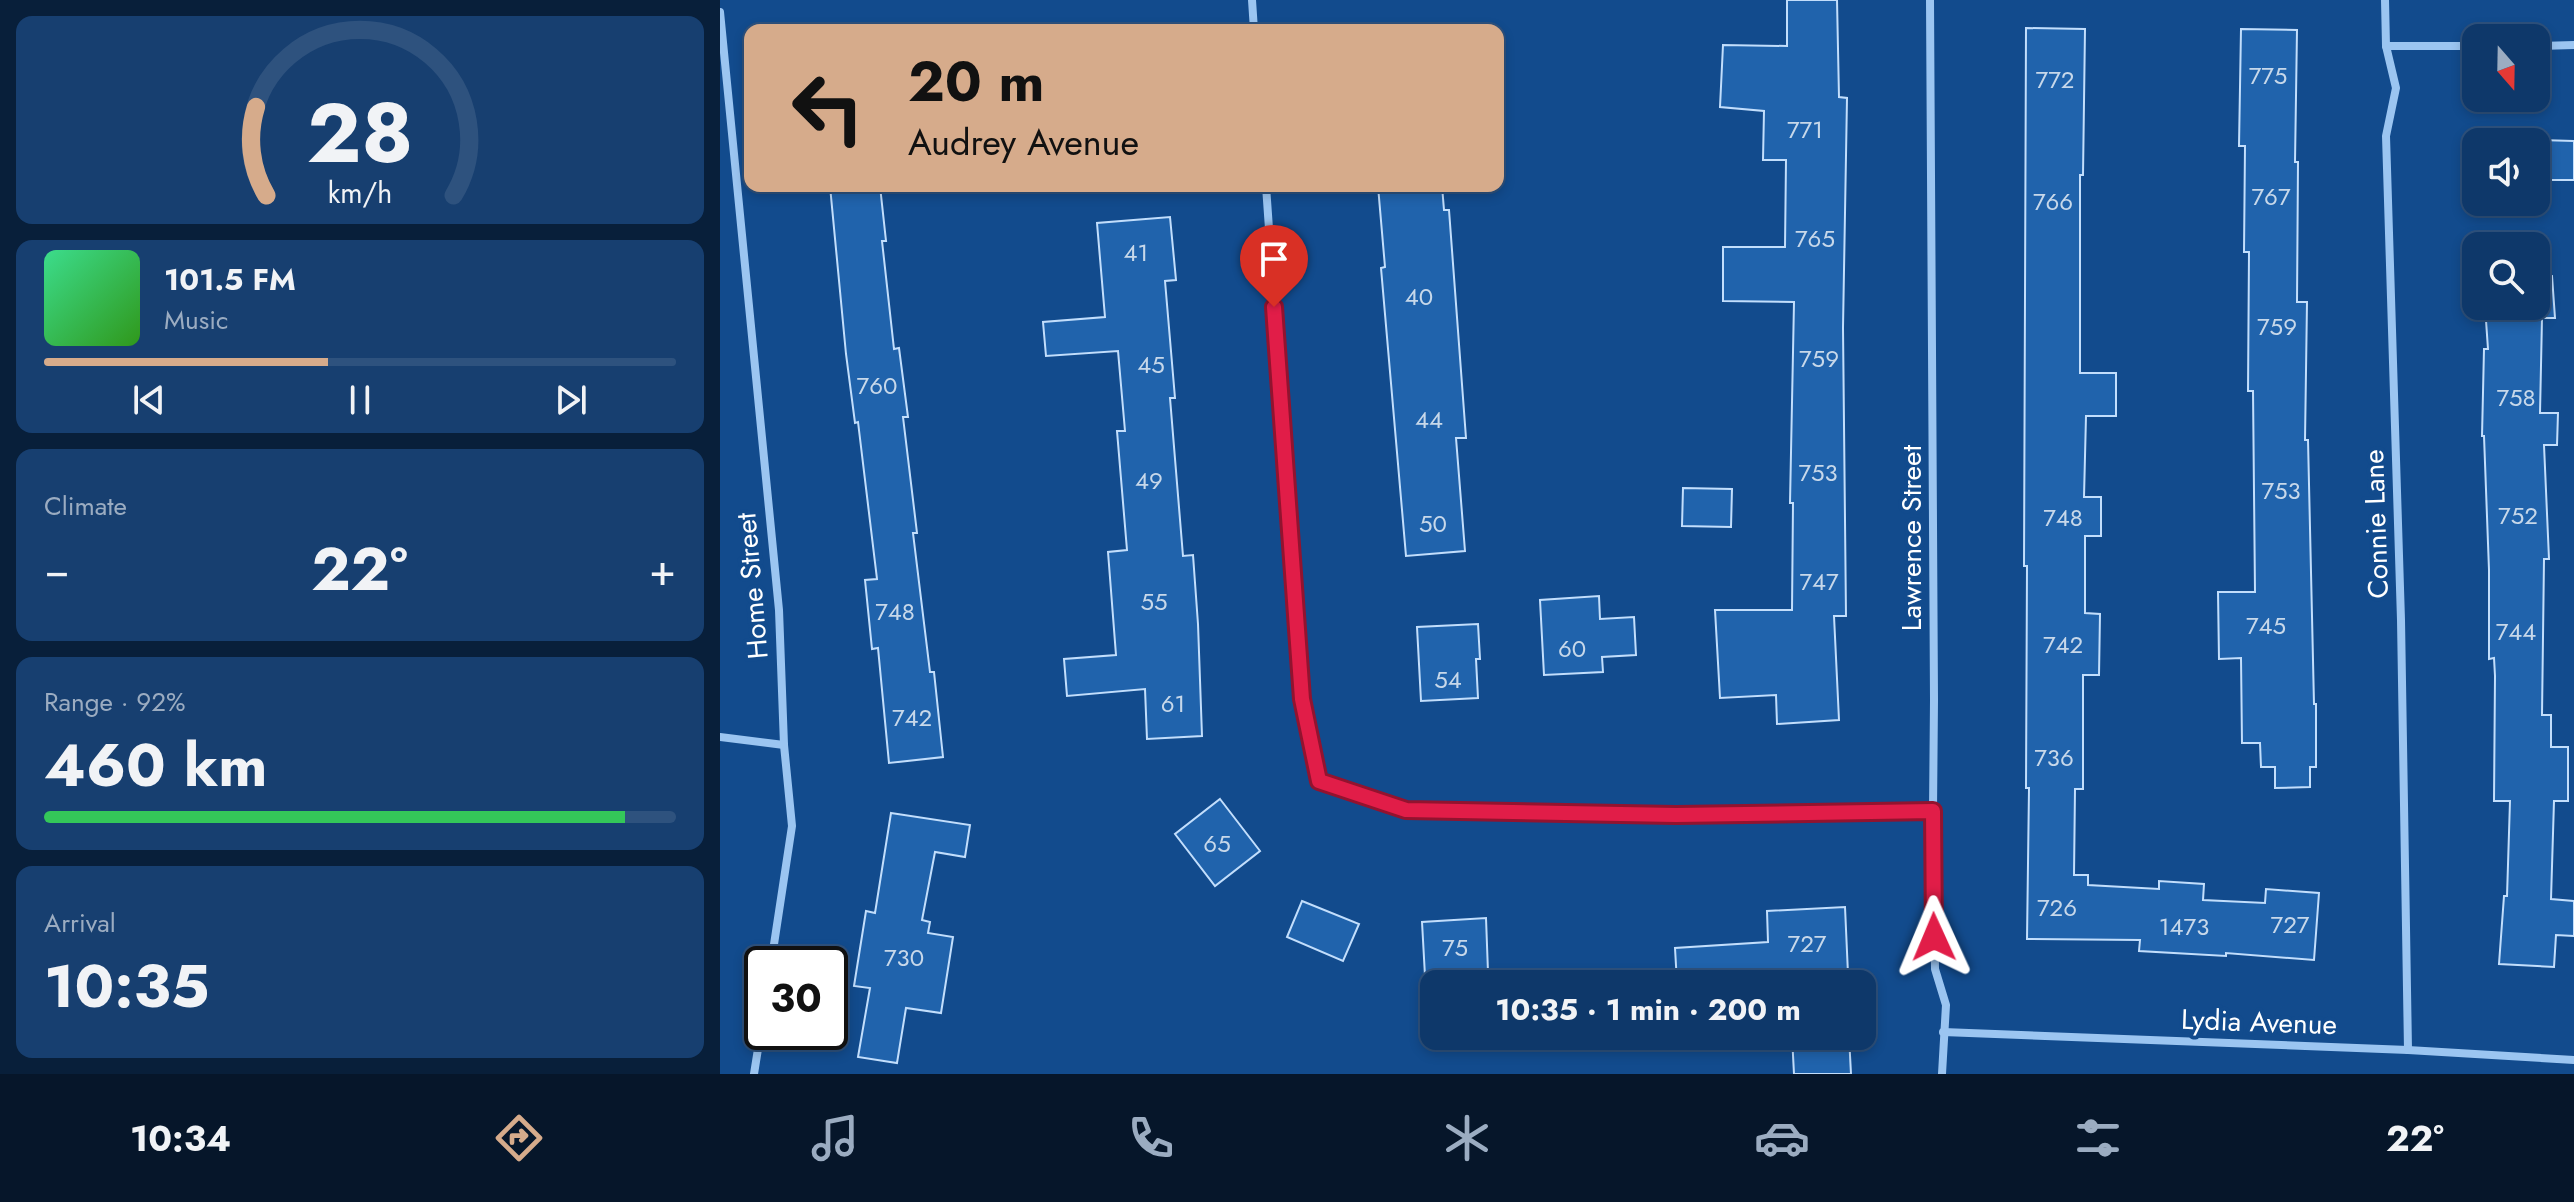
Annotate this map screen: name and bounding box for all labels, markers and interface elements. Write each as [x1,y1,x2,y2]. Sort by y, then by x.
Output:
north arrow [2462,24,2550,112]
map controls [2462,24,2550,320]
text: 20 m [908,41,1045,122]
icon: left [776,56,880,160]
house number: 775 [2249,58,2287,93]
house number: 772 [2036,62,2074,97]
text: 28 [307,73,413,193]
house number: 771 [1787,112,1823,147]
text: Audrey Avenue [908,116,1139,168]
button: sound [2462,128,2550,216]
text: km/h [328,172,392,214]
house number: 767 [2251,179,2291,214]
house number: 766 [2033,184,2073,219]
house number: 765 [1795,221,1835,256]
pin [1240,225,1308,307]
button: search [2462,232,2550,320]
house number: 41 [1124,235,1148,270]
icon: arrive [1252,237,1296,281]
text: 101.5 FM [164,258,296,301]
house number: 40 [1405,279,1433,314]
text: Music [164,301,228,339]
house number: 759 [2257,309,2297,344]
house number: 759 [1799,341,1839,376]
house number: 45 [1137,347,1165,382]
house number: 760 [857,368,897,403]
icon: previous [127,378,171,422]
icon: pause [338,378,382,422]
icon: next [549,378,593,422]
house number: 758 [2496,380,2536,415]
house number: 44 [1415,402,1443,437]
street label: Lawrence Street [1891,445,1932,631]
street label: Connie Lane [2353,449,2399,599]
house number: 753 [1798,455,1838,490]
house number: 49 [1135,463,1163,498]
house number: 753 [2261,473,2301,508]
text: Climate [44,487,127,525]
house number: 752 [2498,498,2538,533]
house number: 748 [2043,500,2083,535]
house number: 50 [1419,506,1447,541]
street label: Home Street [725,511,779,661]
text: 22° [311,526,408,613]
text: − [44,538,70,602]
text: + [649,538,676,602]
house number: 747 [1799,564,1839,599]
house number: 55 [1140,584,1168,619]
house number: 748 [875,594,915,629]
house number: 745 [2246,608,2286,643]
house number: 744 [2496,614,2536,649]
house number: 742 [2043,627,2083,662]
house number: 60 [1558,631,1586,666]
house number: 54 [1434,662,1462,697]
text: Range · 92% [44,683,186,721]
house number: 61 [1161,686,1185,721]
house number: 742 [892,700,932,735]
text: 460 km [44,722,268,809]
house number: 736 [2034,740,2074,775]
house number: 65 [1203,826,1231,861]
house number: 726 [2037,890,2077,925]
position arrow [1892,895,1976,979]
text: Arrival [44,904,116,942]
house number: 727 [2271,907,2310,942]
house number: 1473 [2159,909,2209,944]
house number: 727 [1788,926,1827,961]
house number: 75 [1442,930,1468,965]
house number: 730 [884,940,924,975]
text: 10:35 [44,943,210,1030]
speed limit sign: 30 [744,946,848,1050]
text: 10:35 · 1 min · 200 m [1495,988,1801,1031]
street label: Lydia Avenue [2180,999,2338,1045]
icon: directions [491,1110,547,1166]
icon: music [807,1110,863,1166]
icon: phone [1123,1110,1179,1166]
icon: climate [1439,1110,1495,1166]
icon: car [1754,1110,1810,1166]
icon: filters [2070,1110,2126,1166]
text: 10:34 [130,1112,231,1164]
text: 22° [2386,1112,2444,1164]

